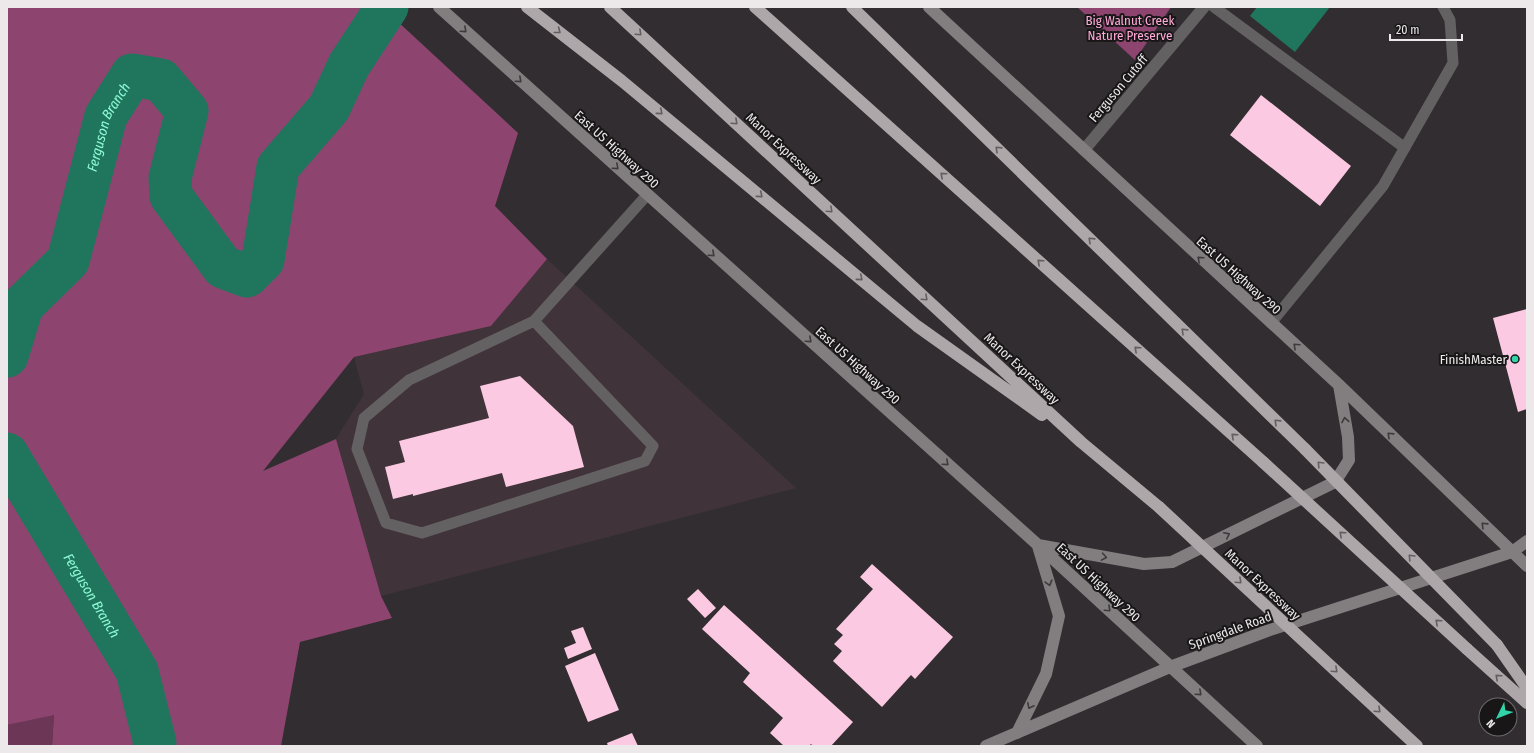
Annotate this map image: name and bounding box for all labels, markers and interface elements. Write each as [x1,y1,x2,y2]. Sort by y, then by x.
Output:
park label: Big Walnut Creek Nature Preserve [1085,13,1175,43]
scale bar [1390,16,1462,42]
text: 20 m [1396,23,1420,37]
one-way arrow [459,26,467,33]
one-way arrow [554,26,561,33]
one-way arrow [634,29,642,36]
street label: Ferguson Cutoff [1086,51,1151,125]
one-way arrow [514,75,522,83]
water label: Ferguson Branch [84,80,134,173]
one-way arrow [655,107,662,114]
street label: East US Highway 290 [571,108,662,191]
street label: Manor Expressway [743,110,825,187]
one-way arrow [730,117,737,124]
one-way arrow [995,147,1003,154]
one-way arrow [611,162,618,169]
one-way arrow [940,173,948,180]
one-way arrow [755,191,762,198]
one-way arrow [825,205,833,213]
street label: East US Highway 290 [1193,234,1284,317]
one-way arrow [1088,237,1096,245]
one-way arrow [708,249,715,256]
one-way arrow [1197,256,1205,263]
one-way arrow [1037,260,1045,267]
one-way arrow [855,274,862,281]
one-way arrow [921,294,928,301]
street label: East US Highway 290 [812,324,903,407]
one-way arrow [1181,328,1189,336]
street label: Manor Expressway [981,330,1063,407]
one-way arrow [805,336,812,343]
one-way arrow [1293,343,1301,351]
one-way arrow [1134,346,1142,354]
place label: FinishMaster [1440,352,1507,367]
marker: FinishMaster [1510,354,1520,364]
one-way arrow [1341,417,1350,423]
one-way arrow [1274,419,1282,427]
one-way arrow [1231,433,1238,440]
one-way arrow [1387,433,1395,440]
one-way arrow [941,458,949,466]
one-way arrow [1317,461,1325,469]
one-way arrow [1481,523,1489,530]
one-way arrow [1223,532,1230,540]
one-way arrow [1339,532,1347,539]
street label: East US Highway 290 [1054,540,1144,625]
street label: Manor Expressway [1222,546,1304,623]
water label: Ferguson Branch [60,551,123,641]
one-way arrow [1101,552,1107,561]
one-way arrow [1408,554,1416,562]
one-way arrow [1234,577,1242,584]
one-way arrow [1044,579,1053,586]
one-way arrow [1103,605,1111,612]
street label: Springdale Road [1187,609,1274,652]
one-way arrow [1435,620,1443,627]
one-way arrow [1330,665,1338,673]
one-way arrow [1495,674,1503,682]
one-way arrow [1194,688,1202,696]
north arrow [1478,697,1518,737]
one-way arrow [1028,702,1035,709]
one-way arrow [1373,705,1381,713]
text: N [1484,717,1498,730]

